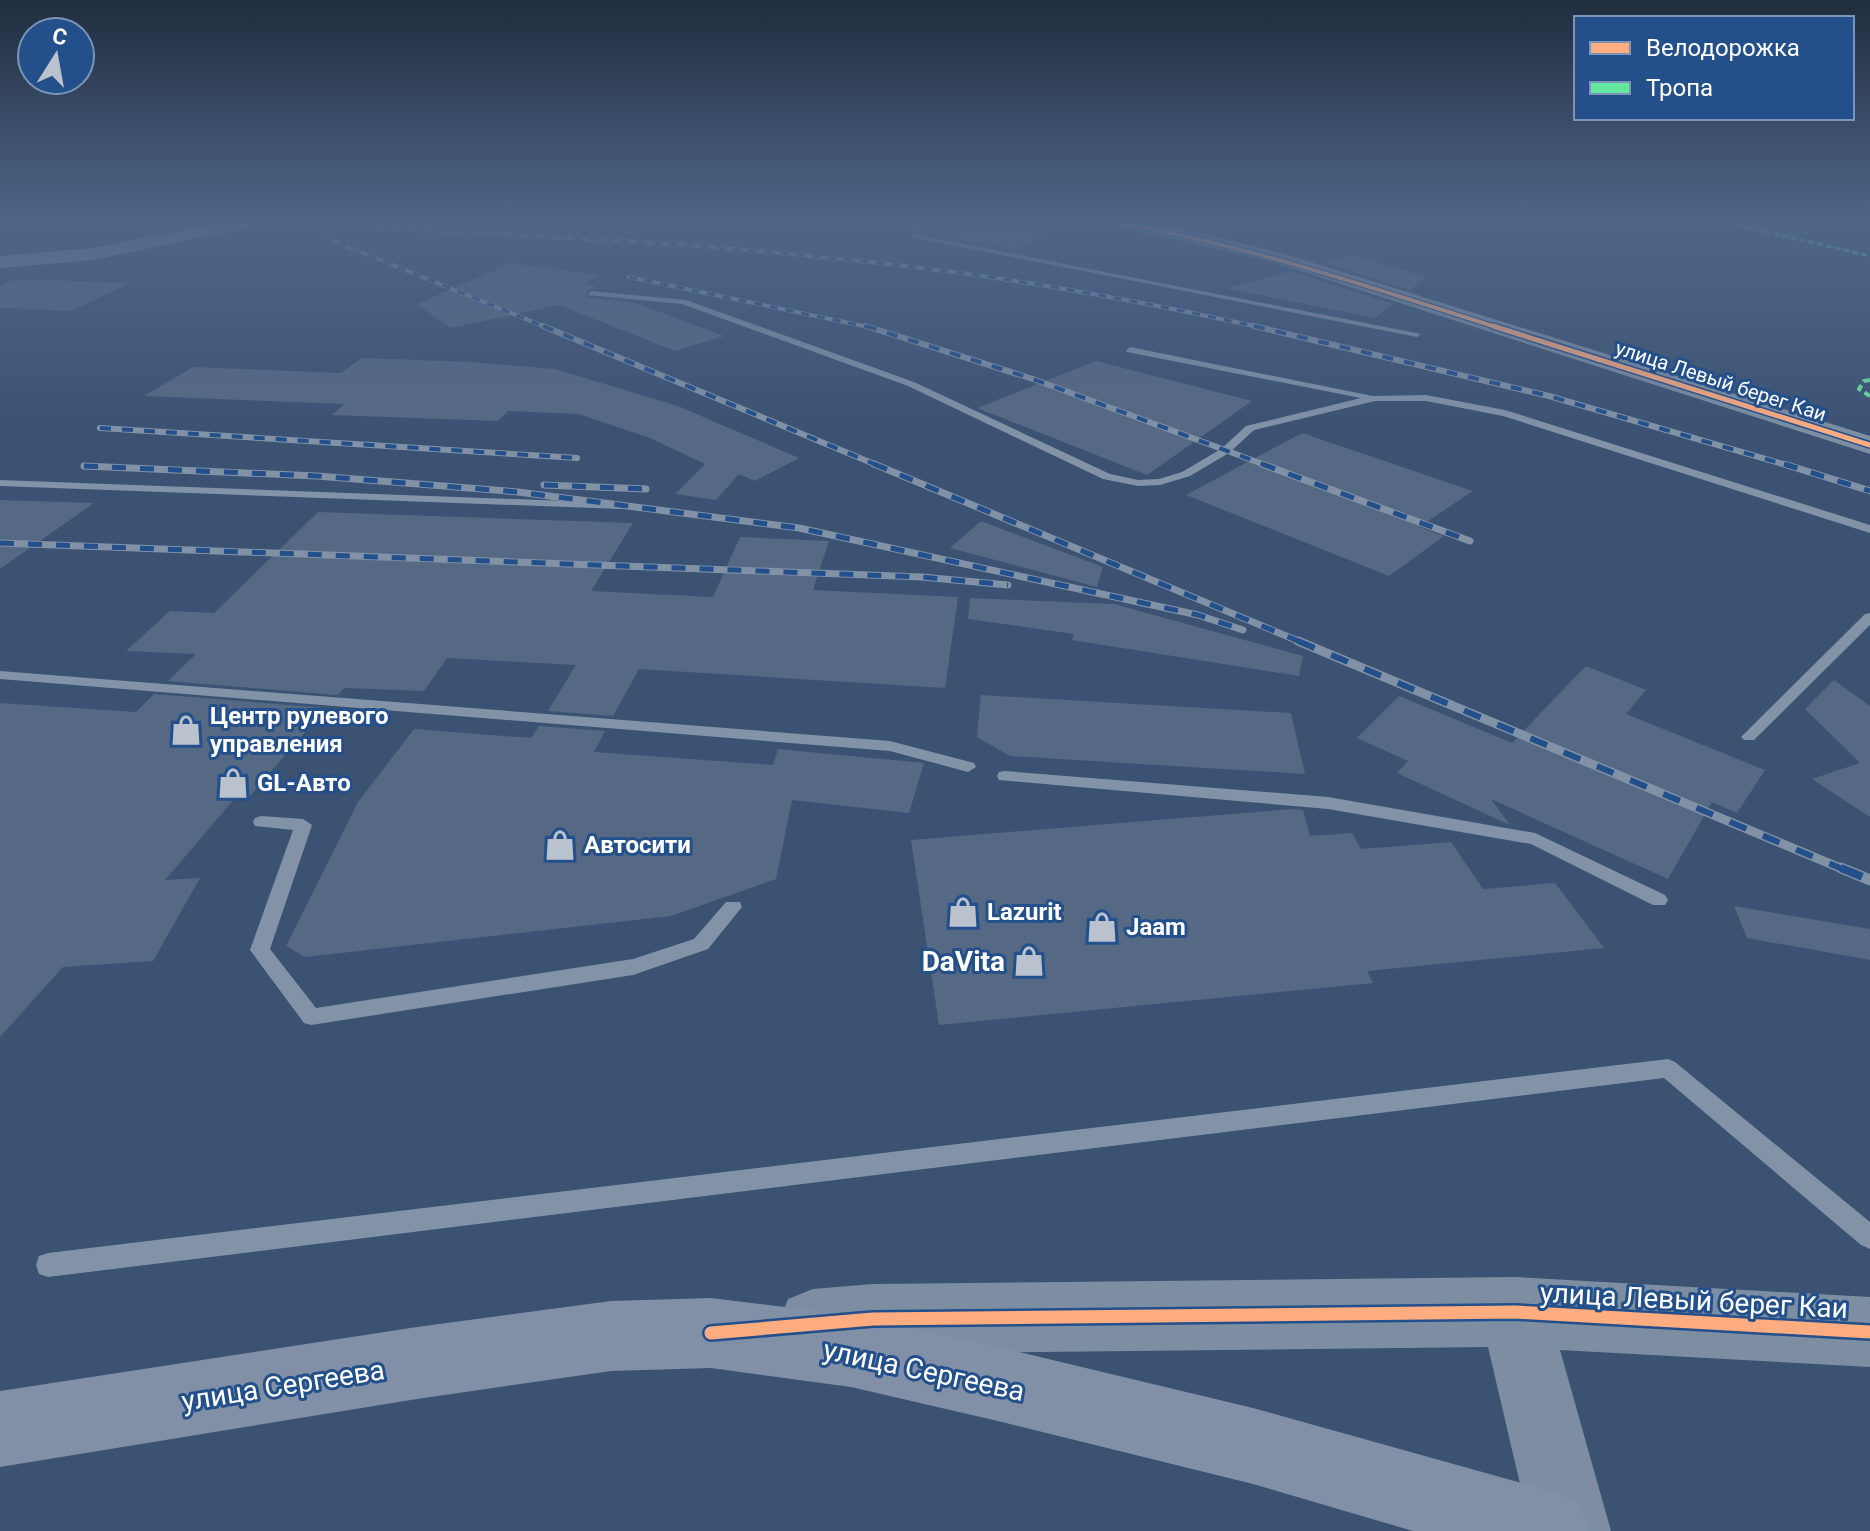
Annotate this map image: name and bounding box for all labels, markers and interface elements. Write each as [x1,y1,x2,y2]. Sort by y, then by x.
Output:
north arrow [16,16,96,96]
legend [1574,16,1854,120]
text: С [50,23,69,51]
text: Велодорожка [1646,34,1800,62]
text: Тропа [1646,74,1713,102]
street label: улица Левый берег Каи [1613,336,1829,426]
place label: Центр рулевого управления [210,702,389,758]
shop icon: Центр рулевого управления [169,713,203,747]
shop icon: GL-Авто [216,766,250,800]
place label: GL-Авто [257,769,351,797]
shop icon: Автосити [543,828,577,862]
place label: Автосити [584,831,691,859]
shop icon: Lazurit [946,895,980,929]
place label: Lazurit [987,898,1062,926]
shop icon: Jaam [1085,910,1119,944]
place label: Jaam [1126,913,1186,941]
shop icon: DaVita [1012,944,1046,978]
place label: DaVita [922,945,1005,978]
street label: улица Левый берег Каи [1539,1276,1849,1325]
street label: улица Сергеева [820,1333,1028,1408]
street label: улица Сергеева [179,1353,387,1418]

